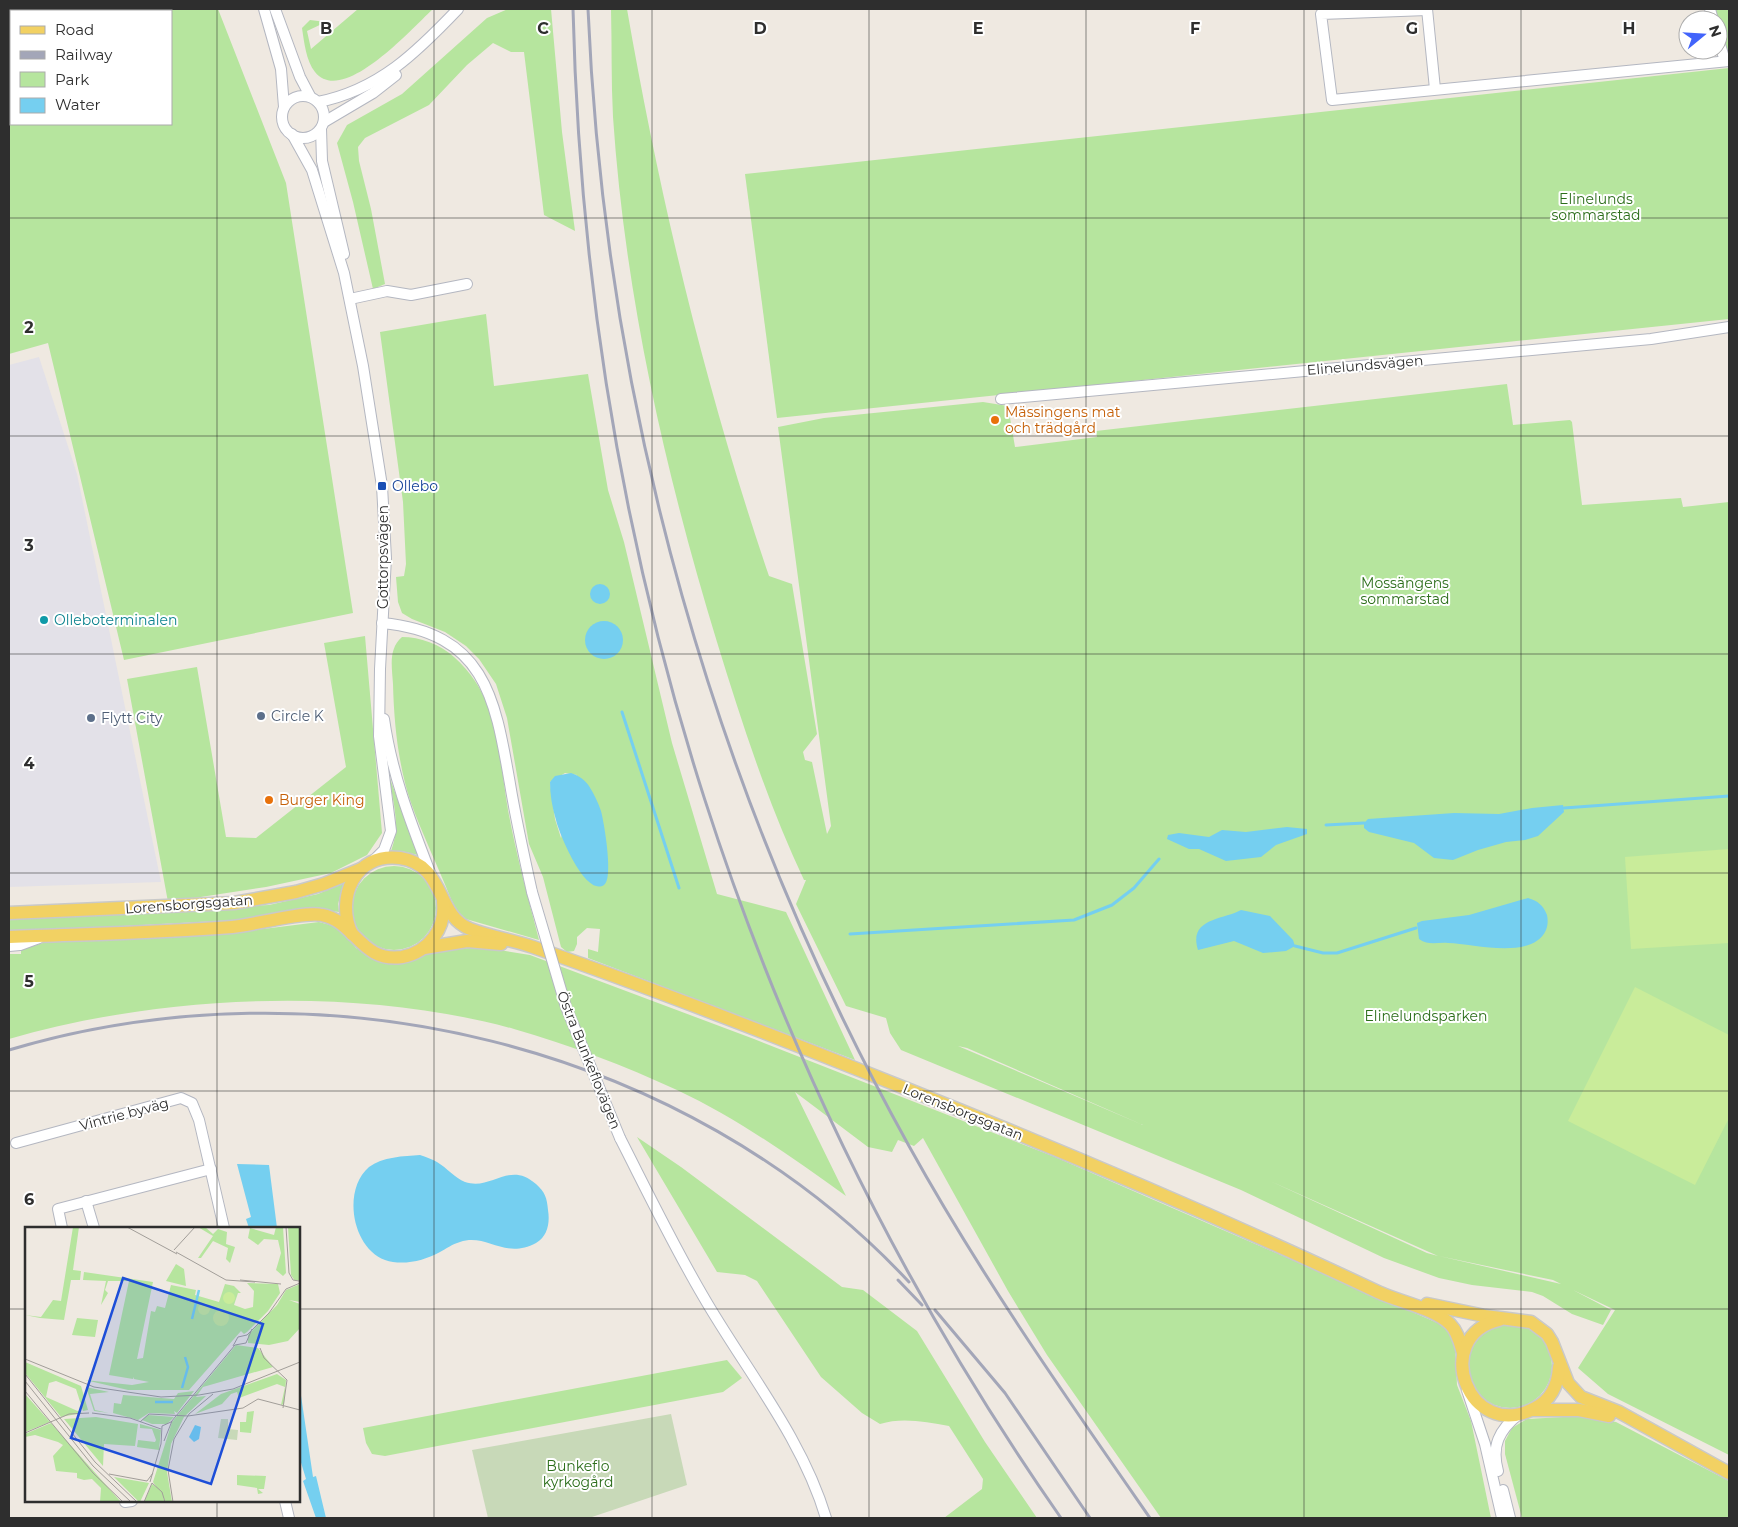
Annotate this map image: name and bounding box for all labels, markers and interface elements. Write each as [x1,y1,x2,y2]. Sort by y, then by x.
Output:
legend [10,10,172,125]
north arrow [1678,10,1728,60]
text: B [320,19,332,38]
text: C [537,19,549,38]
text: D [753,19,767,38]
text: E [973,19,983,38]
text: F [1190,19,1200,38]
text: G [1406,19,1418,38]
text: H [1623,19,1635,38]
text: Road [55,20,94,39]
text: N [1705,23,1726,39]
text: Railway [55,45,113,64]
text: Park [55,70,89,89]
text: Water [55,95,101,114]
park label: Elinelunds sommarstad [1551,190,1641,224]
text: 2 [24,318,34,337]
street label: Elinelundsvägen [1306,351,1424,379]
place label: Mässingens mat och trädgård [1005,403,1121,437]
marker: Mässingens mat och trädgård [989,414,1001,426]
place label: Ollebo [392,477,438,495]
marker: Ollebo [376,480,388,492]
street label: Gottorpsvägen [374,505,392,609]
text: 3 [23,536,34,555]
park label: Mossängens sommarstad [1360,574,1450,608]
place label: Olleboterminalen [54,611,177,629]
marker: Olleboterminalen [38,614,50,626]
place label: Circle K [271,707,324,725]
place label: Flytt City [101,709,163,727]
marker: Circle K [255,710,267,722]
marker: Flytt City [85,712,97,724]
text: 4 [23,754,35,773]
place label: Burger King [279,791,365,809]
marker: Burger King [263,794,275,806]
street label: Lorensborgsgatan [124,891,254,917]
text: 5 [24,972,34,991]
street label: Östra Bunkeflovägen [553,988,625,1132]
park label: Elinelundsparken [1365,1007,1488,1025]
street label: Lorensborgsgatan [900,1080,1026,1144]
street label: Vintrie byväg [77,1093,171,1135]
text: 6 [24,1190,34,1209]
inset map [25,1227,300,1502]
park label: Bunkeflo kyrkogård [543,1457,613,1491]

